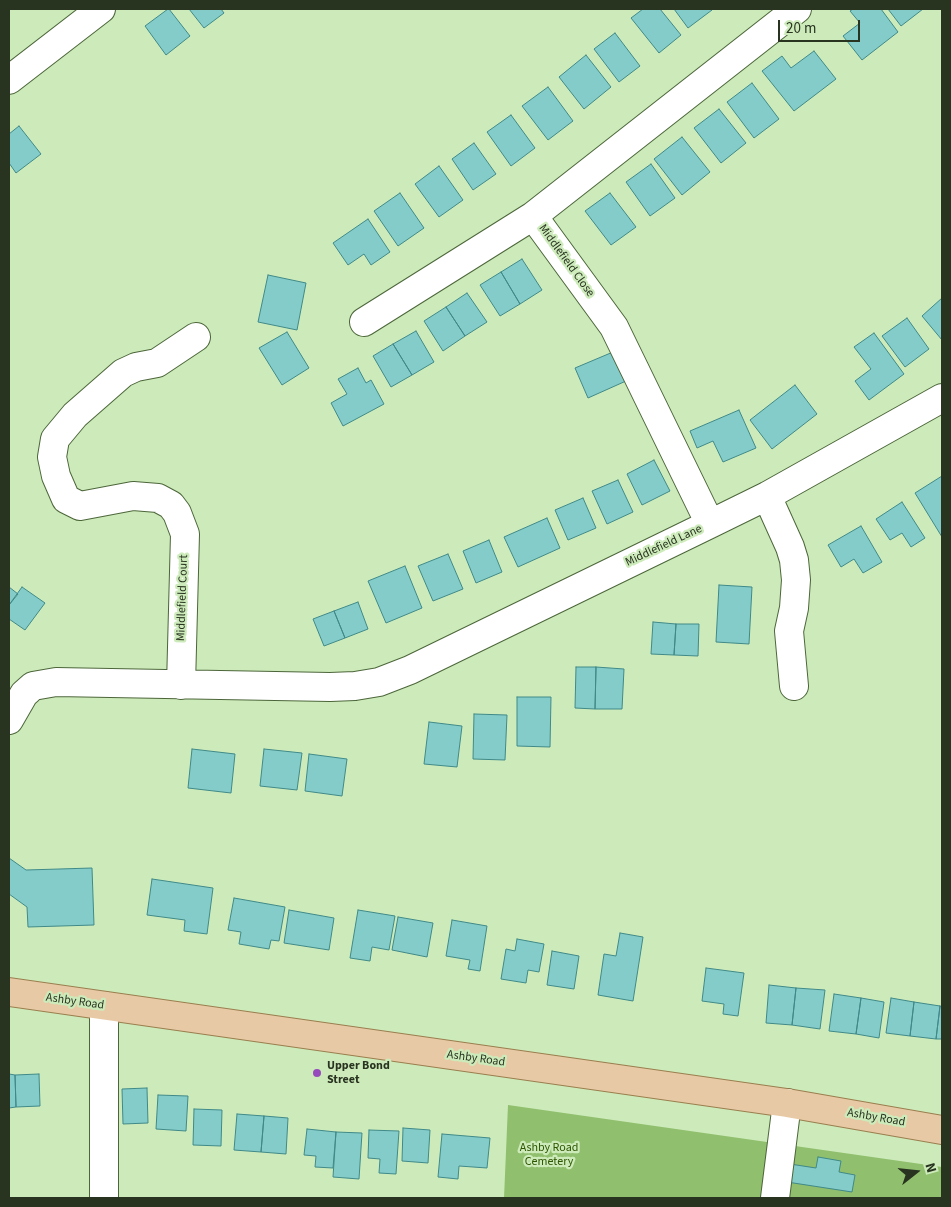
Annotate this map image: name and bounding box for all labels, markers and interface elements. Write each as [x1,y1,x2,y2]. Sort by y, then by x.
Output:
scale bar [781,10,864,42]
text: 20 m [786,18,816,39]
street label: Middlefield Close [535,222,597,300]
street label: Middlefield Lane [623,522,705,570]
street label: Middlefield Court [174,554,192,642]
street label: Ashby Road [45,991,105,1013]
street label: Ashby Road [446,1048,506,1070]
place label: Upper Bond Street [327,1059,390,1087]
marker: Upper Bond Street [311,1067,323,1079]
street label: Ashby Road [846,1106,906,1130]
park label: Ashby Road Cemetery [520,1141,578,1169]
north arrow [891,1147,941,1197]
text: N [920,1161,941,1175]

